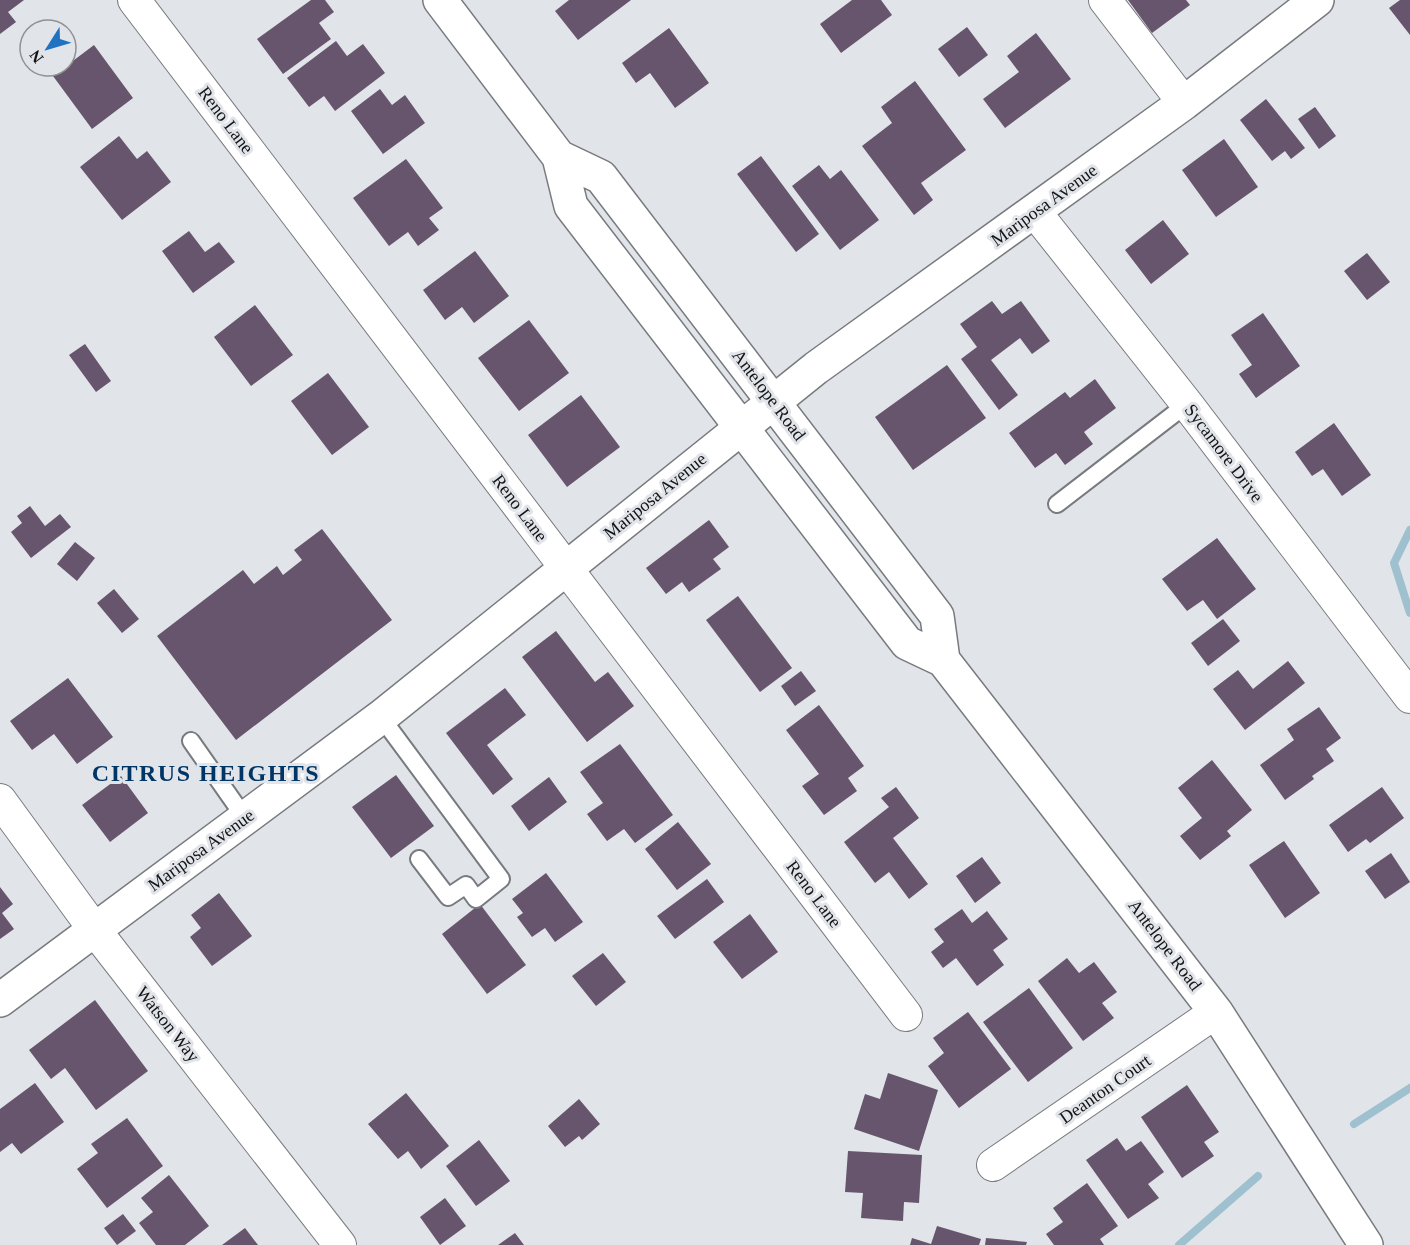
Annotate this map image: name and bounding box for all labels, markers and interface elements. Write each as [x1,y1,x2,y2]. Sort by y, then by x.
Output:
north arrow [18,18,78,78]
text: N [26,47,47,66]
street label: Reno Lane [194,83,258,157]
street label: Mariposa Avenue [987,160,1101,250]
street label: Antelope Road [728,346,810,444]
street label: Sycamore Drive [1181,400,1267,506]
street label: Mariposa Avenue [600,449,710,543]
street label: Reno Lane [488,471,552,545]
district label: CITRUS HEIGHTS [92,760,320,786]
street label: Mariposa Avenue [144,805,258,895]
street label: Reno Lane [782,857,846,931]
street label: Antelope Road [1124,896,1206,994]
street label: Watson Way [132,982,204,1066]
street label: Deanton Court [1056,1050,1154,1128]

